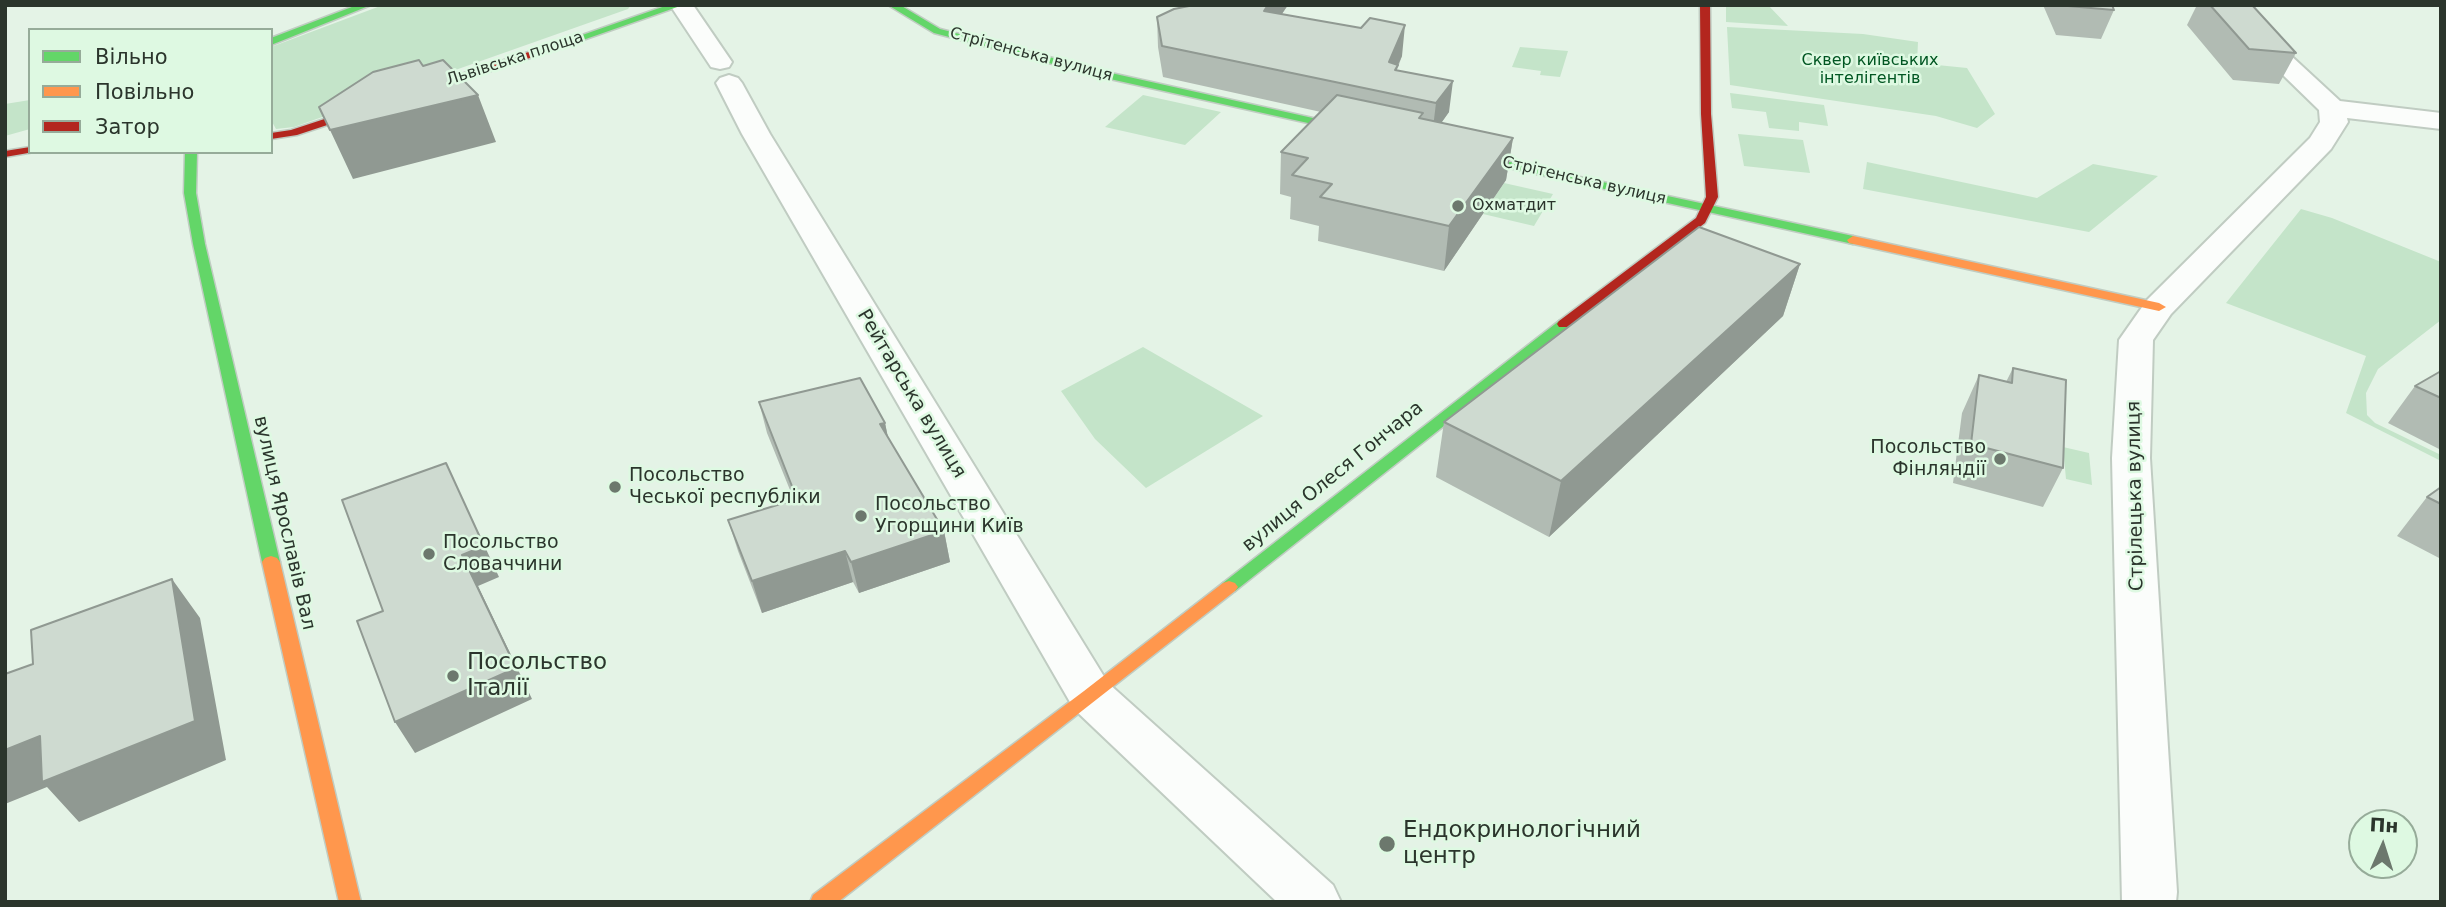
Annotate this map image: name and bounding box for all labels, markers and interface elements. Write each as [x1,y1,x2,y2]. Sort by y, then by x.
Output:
street label: Стрітенська вулиця [948,24,1114,86]
legend [28,28,273,154]
street label: Львівська площа [444,28,586,90]
text: Вільно [95,45,168,69]
park label: Сквер київських інтелігентів [1801,51,1939,89]
text: Повільно [95,80,194,104]
text: Затор [95,115,160,139]
street label: Стрітенська вулиця [1500,153,1668,209]
place label: Охматдит [1472,196,1556,216]
marker: Охматдит [1450,198,1466,214]
street label: Рейтарська вулиця [852,306,970,482]
street label: вулиця Олеся Гончара [1238,397,1428,557]
street label: Стрілецька вулиця [2123,401,2149,591]
street label: вулиця Ярославів Вал [248,414,320,632]
place label: Посольство Фінляндії [1870,437,1986,481]
marker: Посольство Фінляндії [1992,451,2008,467]
place label: Посольство Чеської республіки [629,465,821,509]
marker: Посольство Чеської республіки [607,479,623,495]
place label: Посольство Угорщини Київ [875,494,1024,538]
marker: Посольство Угорщини Київ [853,508,869,524]
place label: Посольство Словаччини [443,532,562,576]
marker: Посольство Словаччини [421,546,437,562]
place label: Посольство Італії [467,649,607,703]
marker: Посольство Італії [445,668,461,684]
north arrow [2348,809,2418,879]
text: Пн [2369,813,2399,837]
place label: Ендокринологічний центр [1403,817,1641,871]
marker: Ендокринологічний центр [1377,834,1397,854]

